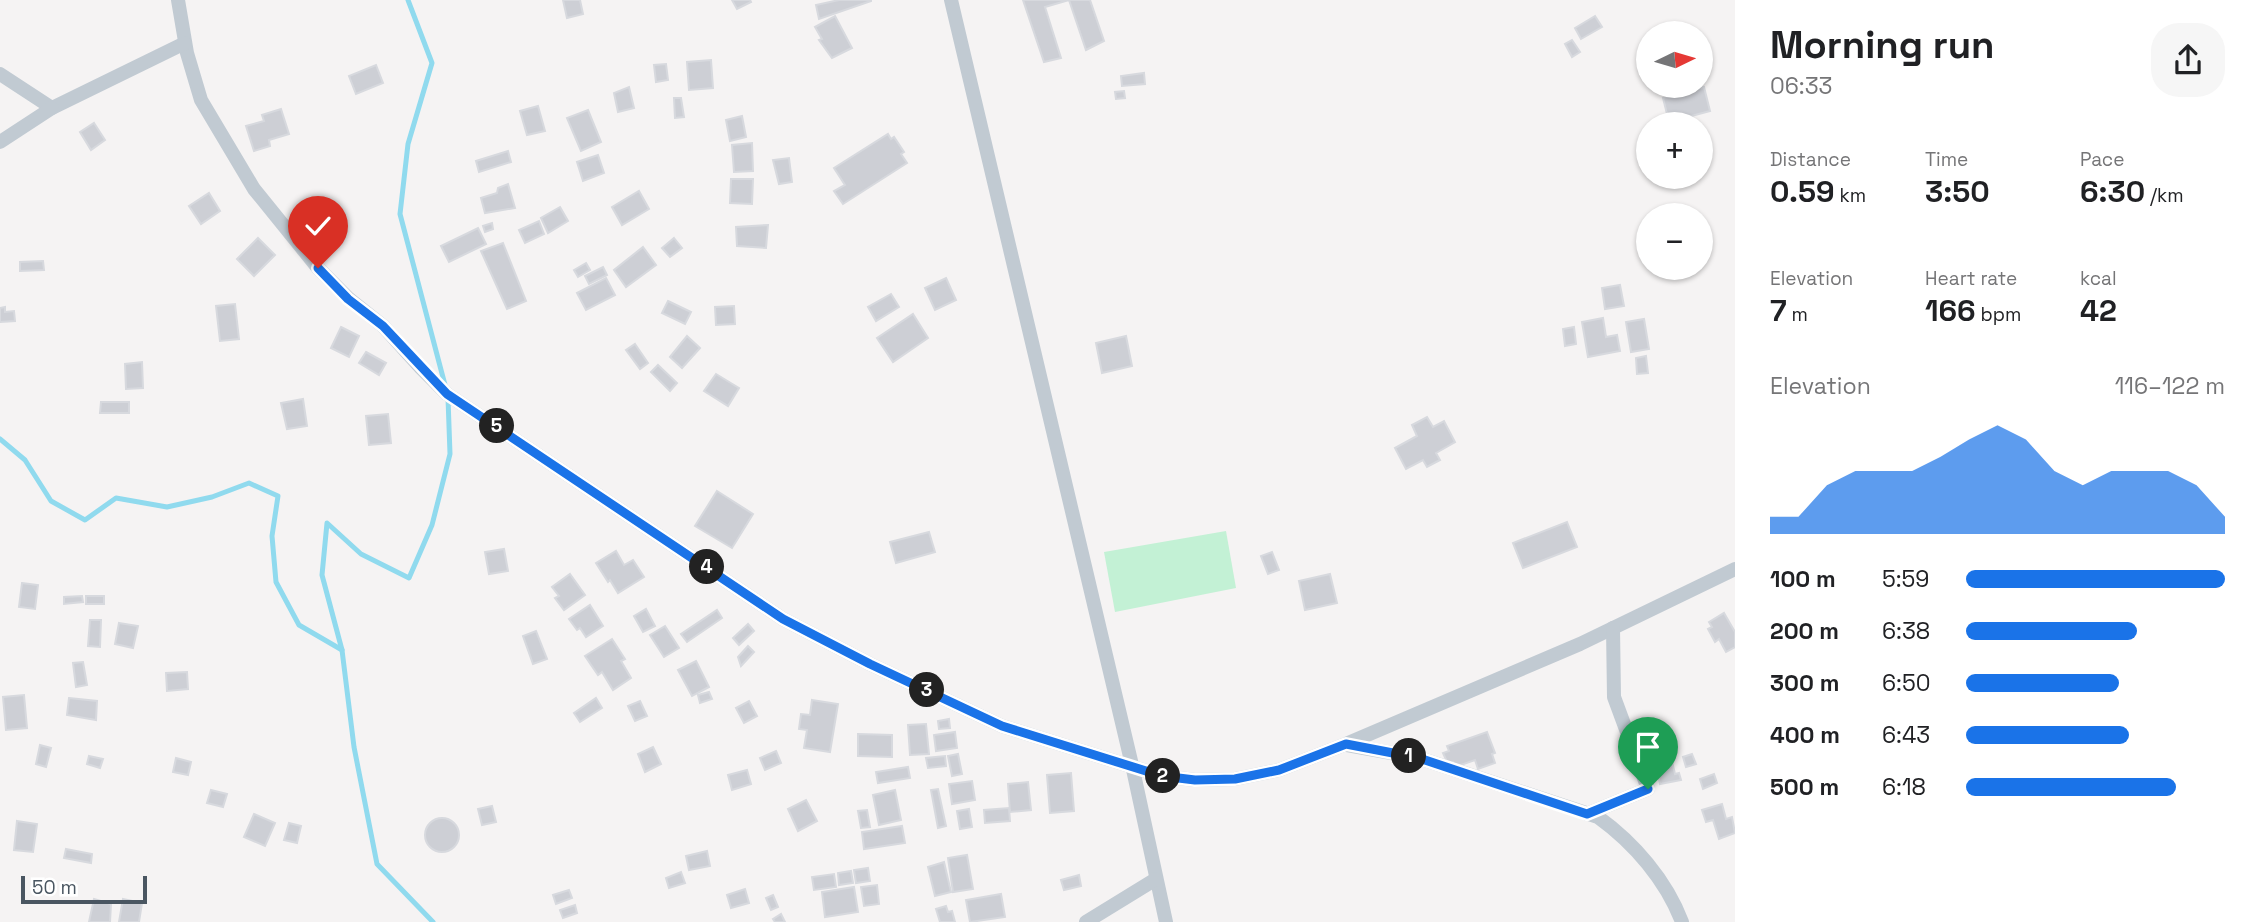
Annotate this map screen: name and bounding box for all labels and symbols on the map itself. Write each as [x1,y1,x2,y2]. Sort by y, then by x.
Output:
north arrow [1636,21,1713,98]
pin [288,196,348,268]
pin: 5 [480,408,514,444]
pin: 4 [690,550,724,584]
pin: 3 [909,672,944,708]
pin [1618,717,1678,789]
pin: 1 [1392,738,1426,774]
pin: 2 [1146,758,1180,794]
scale bar [21,873,147,905]

